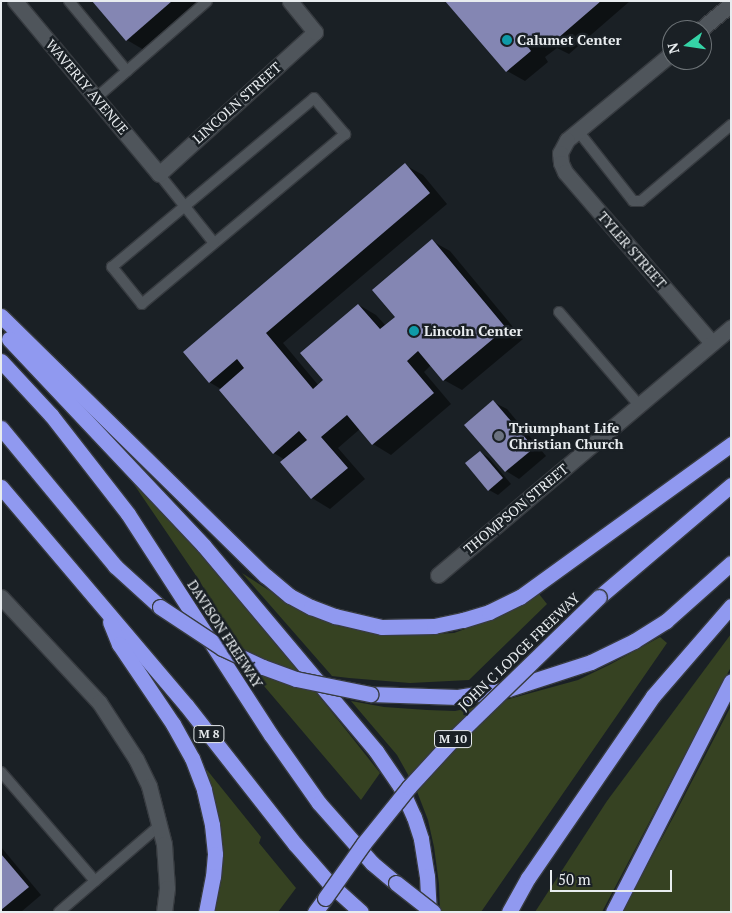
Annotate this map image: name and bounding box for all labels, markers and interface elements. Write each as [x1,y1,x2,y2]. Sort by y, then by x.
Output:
north arrow [662,20,712,70]
place label: Calumet Center [517,32,622,48]
marker: Calumet Center [501,34,513,46]
street label: WAVERLY AVENUE [42,36,132,138]
text: N [662,41,683,56]
street label: LINCOLN STREET [189,59,285,147]
street label: TYLER STREET [594,208,670,292]
place label: Lincoln Center [424,323,523,339]
marker: Lincoln Center [408,325,420,337]
place label: Triumphant Life Christian Church [509,420,623,452]
marker: Triumphant Life Christian Church [493,430,505,442]
street label: THOMPSON STREET [460,460,572,558]
street label: DAVISON FREEWAY [184,577,266,691]
street label: JOHN C LODGE FREEWAY [455,590,583,714]
road number: M 8 [193,724,225,744]
road number: M 10 [433,730,473,749]
scale bar [552,860,674,892]
text: 50 m [558,869,591,889]

